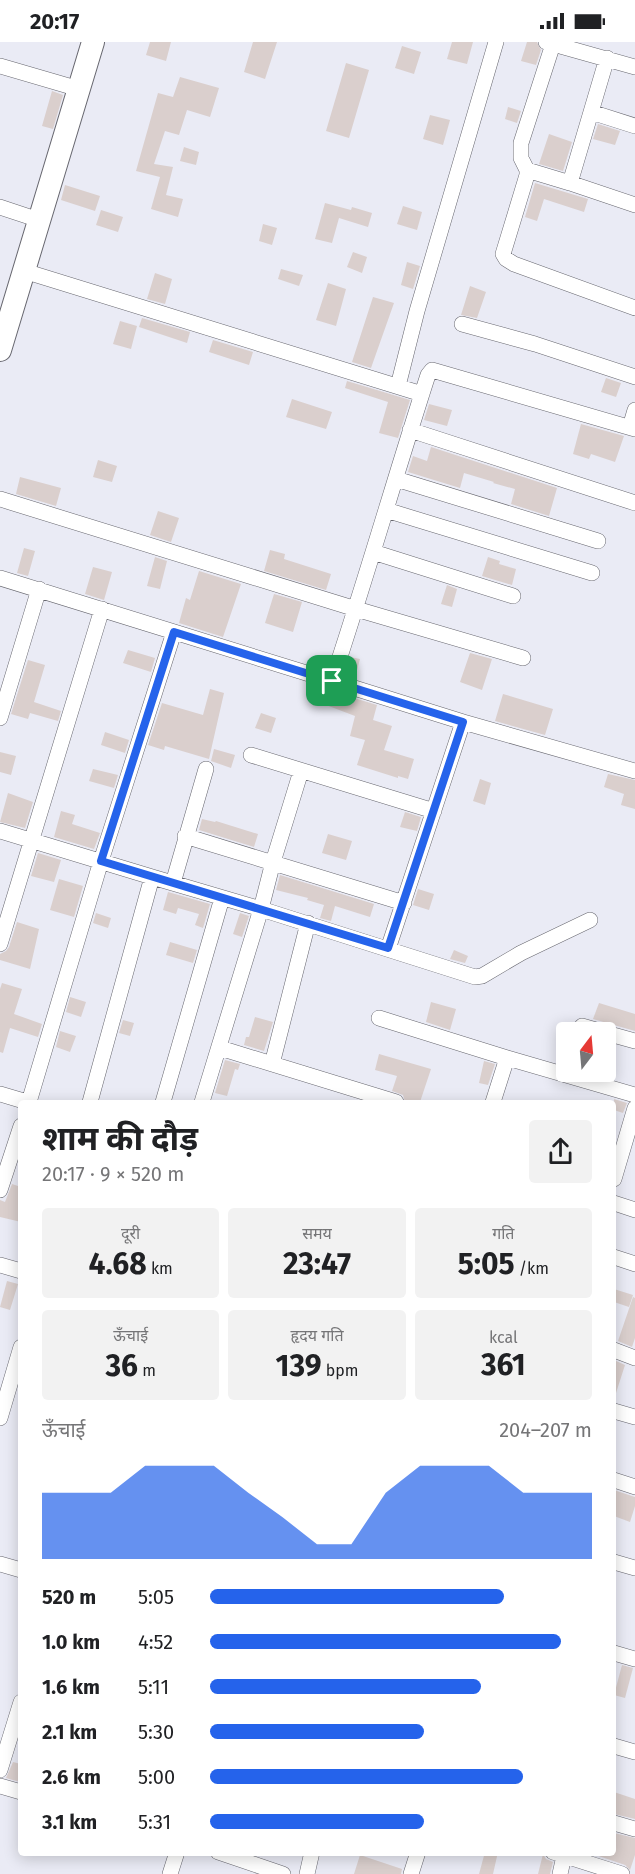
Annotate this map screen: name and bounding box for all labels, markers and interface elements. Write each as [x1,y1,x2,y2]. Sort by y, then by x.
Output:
text: 20:17 [30,8,79,35]
pin [306,655,357,706]
icon: arrive [315,664,348,697]
north arrow [556,1022,616,1082]
map controls [556,1022,616,1082]
text: शाम की दौड़ [42,1119,198,1159]
button: share [529,1120,592,1183]
text: 20:17 · 9 × 520 m [42,1162,184,1186]
text: दूरी [121,1224,140,1243]
text: समय [302,1224,332,1243]
text: गति [492,1224,514,1243]
text: 4.68 [88,1246,147,1282]
text: 23:47 [283,1246,351,1282]
text: 5:05 [458,1246,515,1282]
text: km [147,1259,173,1278]
text: /km [515,1259,549,1278]
text: ऊँचाई [113,1326,148,1345]
text: हृदय गति [290,1326,344,1345]
text: kcal [489,1328,518,1347]
text: 361 [481,1347,526,1383]
text: 36 [105,1348,138,1384]
text: 139 [276,1348,322,1384]
text: m [138,1361,156,1380]
text: bpm [322,1361,358,1380]
text: ऊँचाई [42,1418,85,1442]
text: 204–207 m [499,1418,592,1442]
text: 520 m [42,1585,96,1609]
text: 5:05 [138,1585,174,1609]
text: 1.0 km [42,1630,100,1654]
text: 4:52 [138,1630,173,1654]
text: 1.6 km [42,1675,100,1699]
text: 5:11 [138,1675,169,1699]
text: 2.1 km [42,1720,97,1744]
text: 5:30 [138,1720,174,1744]
text: 2.6 km [42,1765,101,1789]
text: 5:00 [138,1765,175,1789]
text: 3.1 km [42,1810,97,1834]
text: 5:31 [138,1810,171,1834]

